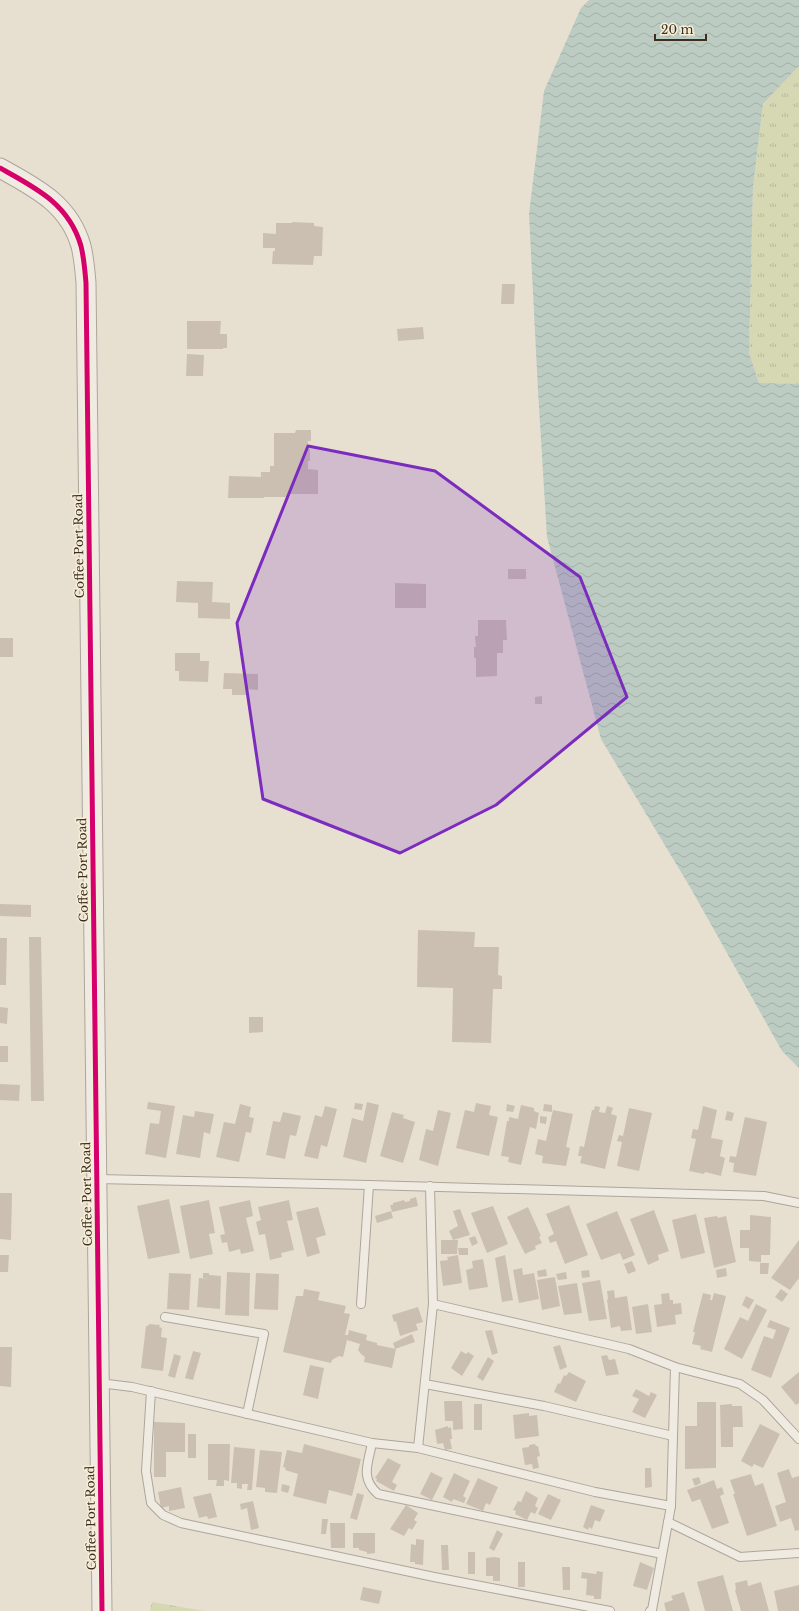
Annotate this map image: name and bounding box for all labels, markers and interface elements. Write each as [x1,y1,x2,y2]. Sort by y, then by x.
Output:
scale bar [655,16,706,42]
text: 20 m [661,22,693,37]
street label: Coffee Port Road [70,494,87,598]
street label: Coffee Port Road [74,818,91,922]
street label: Coffee Port Road [78,1142,95,1246]
street label: Coffee Port Road [82,1466,99,1570]

